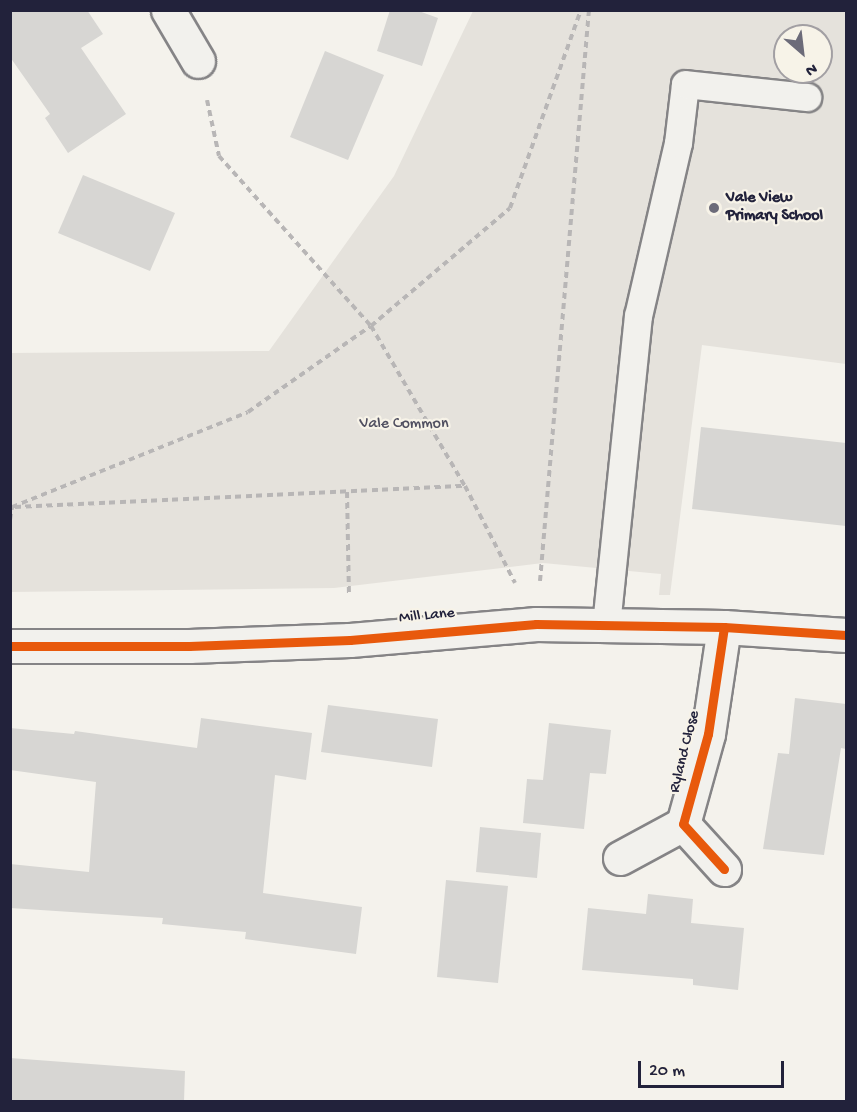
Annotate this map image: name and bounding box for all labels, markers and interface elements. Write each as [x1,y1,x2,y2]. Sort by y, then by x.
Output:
north arrow [773,24,833,84]
text: N [802,58,820,79]
place label: Vale View Primary School [726,189,823,227]
marker: Vale View Primary School [707,201,721,215]
park label: Vale Common [360,415,448,435]
street label: Mill Lane [398,605,456,629]
street label: Ryland Close [667,709,705,795]
scale bar [641,1049,786,1087]
text: 20 m [649,1061,685,1082]

